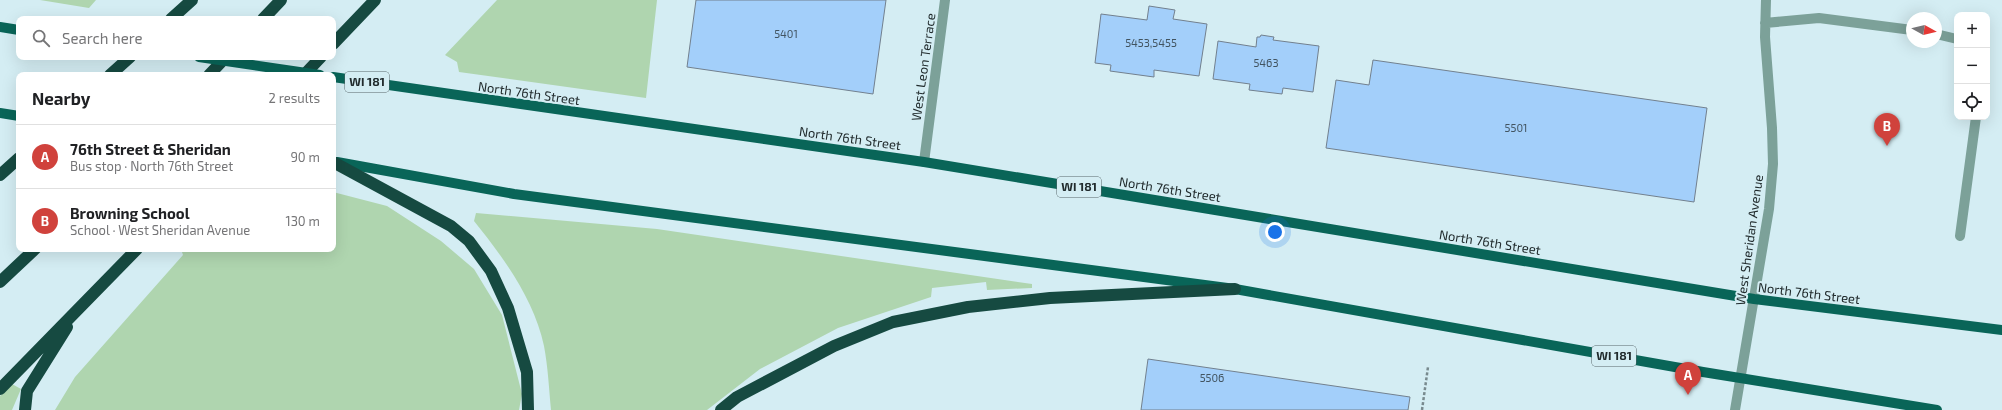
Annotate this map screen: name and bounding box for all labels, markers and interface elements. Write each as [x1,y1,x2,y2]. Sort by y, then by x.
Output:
street label: West Leon Terrace [908,12,938,122]
north arrow [1906,12,1942,48]
map controls [1954,12,1990,120]
button: + [1954,12,1990,48]
search box [16,16,336,60]
icon: search [30,27,52,49]
house number: 5401 [774,27,798,40]
text: Search here [62,29,143,47]
house number: 5453,5455 [1125,36,1177,49]
button: − [1954,48,1990,84]
house number: 5463 [1253,56,1279,69]
road number: WI 181 [345,72,389,92]
street label: North 76th Street [477,78,581,108]
button: locate [1954,84,1990,120]
text: Nearby [32,88,90,108]
text: 2 results [268,90,320,106]
pin: B [1874,113,1900,146]
house number: 5501 [1505,121,1527,134]
street label: North 76th Street [798,123,902,153]
text: 76th Street & Sheridan [70,140,231,158]
text: A [41,149,49,165]
text: 90 m [290,149,320,165]
text: Bus stop · North 76th Street [70,158,233,174]
street label: North 76th Street [1118,173,1222,205]
street label: West Sheridan Avenue [1732,173,1766,307]
road number: WI 181 [1057,177,1101,197]
text: Browning School [70,204,190,222]
text: B [41,213,49,229]
text: 130 m [285,213,320,229]
text: School · West Sheridan Avenue [70,222,250,238]
your location [1265,222,1285,242]
street label: North 76th Street [1438,226,1542,258]
street label: North 76th Street [1757,279,1861,307]
road number: WI 181 [1592,346,1636,366]
pin: A [1675,362,1701,395]
house number: 5506 [1200,371,1224,384]

